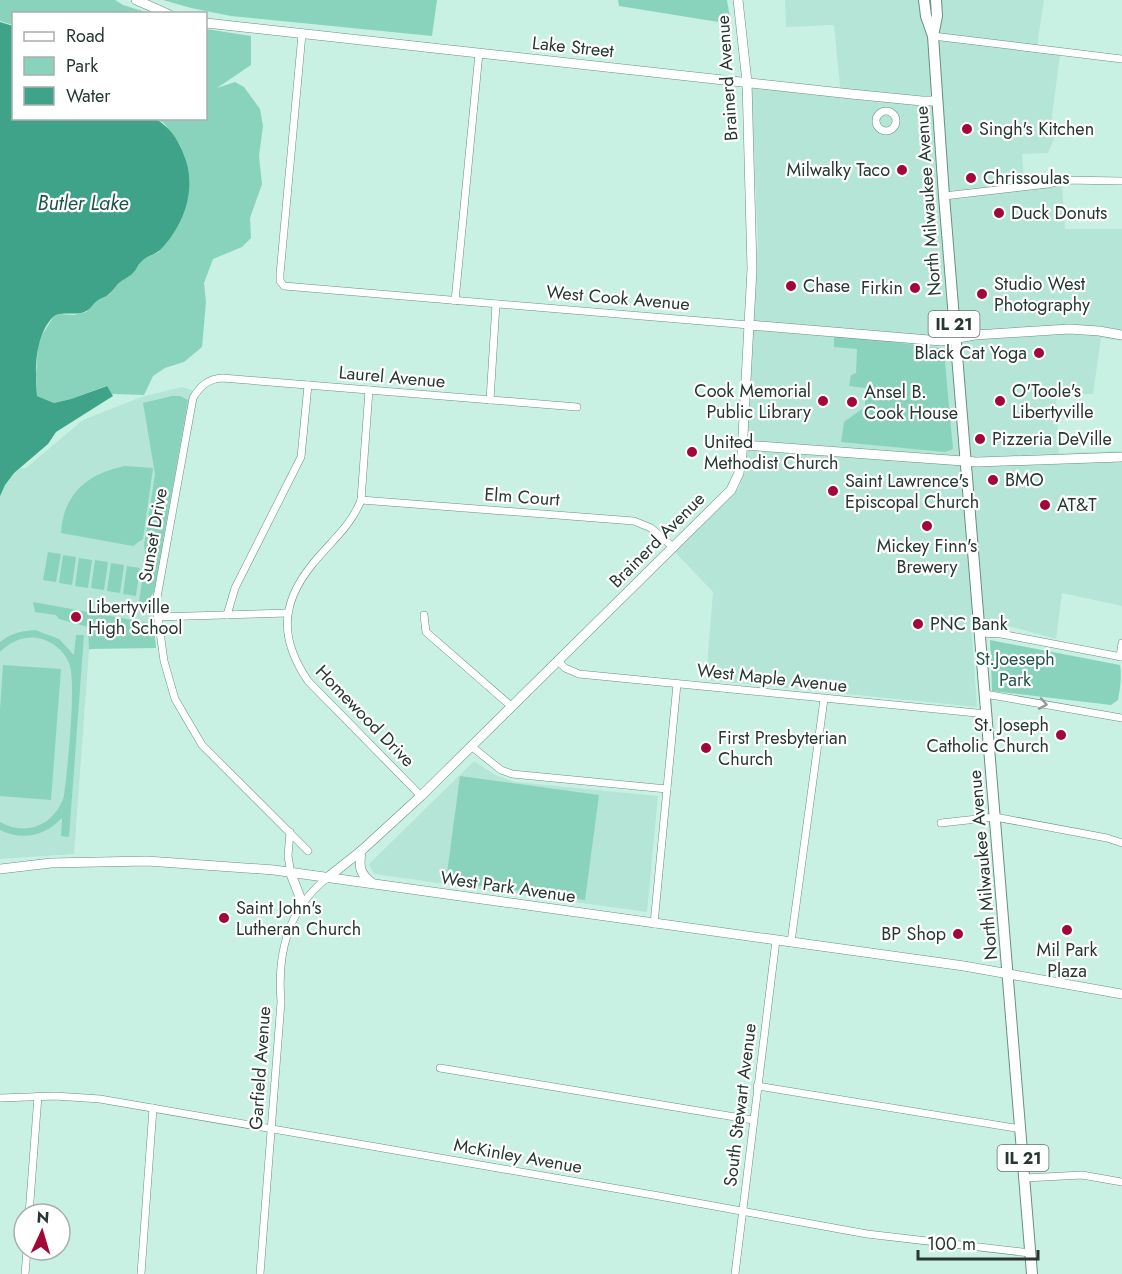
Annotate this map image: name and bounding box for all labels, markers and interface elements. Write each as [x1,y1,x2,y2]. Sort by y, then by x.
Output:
legend [12,12,207,120]
street label: Brainerd Avenue [710,14,744,142]
text: Road [66,23,105,49]
street label: Lake Street [531,30,616,64]
text: Park [66,53,98,79]
text: Water [66,83,111,109]
street label: North Milwaukee Avenue [908,105,948,297]
place label: Singh's Kitchen [979,116,1094,142]
marker: Singh's Kitchen [960,122,974,136]
place label: Milwalky Taco [786,157,890,183]
marker: Milwalky Taco [895,163,909,177]
place label: Chrissoulas [983,165,1069,191]
marker: Chrissoulas [964,171,978,185]
water label: Butler Lake [38,189,128,218]
place label: Duck Donuts [1011,200,1107,226]
marker: Duck Donuts [992,206,1006,220]
place label: Studio West Photography [994,271,1090,318]
place label: Chase [803,273,850,299]
place label: Firkin [861,275,903,301]
street label: West Cook Avenue [545,279,691,317]
marker: Chase [784,279,798,293]
marker: Firkin [908,281,922,295]
marker: Studio West Photography [975,287,989,301]
road number: IL 21 [928,311,980,337]
place label: Black Cat Yoga [914,340,1027,366]
marker: Black Cat Yoga [1032,346,1046,360]
street label: Laurel Avenue [338,359,446,395]
place label: Cook Memorial Public Library [694,378,811,425]
place label: O'Toole's Libertyville [1012,378,1093,425]
place label: Ansel B. Cook House [864,379,958,426]
marker: Cook Memorial Public Library [816,394,830,408]
marker: O'Toole's Libertyville [993,394,1007,408]
marker: Ansel B. Cook House [845,395,859,409]
place label: Pizzeria DeVille [992,426,1112,452]
place label: United Methodist Church [704,429,839,476]
marker: Pizzeria DeVille [973,432,987,446]
marker: United Methodist Church [685,445,699,459]
place label: BMO [1005,467,1044,493]
place label: Saint Lawrence's Episcopal Church [845,468,979,515]
marker: BMO [986,473,1000,487]
street label: Elm Court [483,481,561,513]
marker: Saint Lawrence's Episcopal Church [826,484,840,498]
street label: Sunset Drive [132,486,174,584]
street label: Brainerd Avenue [603,486,711,594]
place label: AT&T [1057,492,1097,518]
marker: AT&T [1038,498,1052,512]
marker: Mickey Finn's Brewery [920,519,934,533]
place label: Mickey Finn's Brewery [877,533,977,580]
place label: Libertyville High School [88,594,182,641]
marker: Libertyville High School [69,610,83,624]
place label: PNC Bank [930,611,1008,637]
marker: PNC Bank [911,617,925,631]
park label: St.Joeseph Park [975,646,1055,693]
street label: West Maple Avenue [696,657,848,699]
street label: Homewood Drive [309,659,421,773]
one-way arrow [1037,697,1047,710]
place label: St. Joseph Catholic Church [926,712,1049,759]
place label: First Presbyterian Church [718,725,847,772]
marker: St. Joseph Catholic Church [1054,728,1068,742]
marker: First Presbyterian Church [699,741,713,755]
street label: North Milwaukee Avenue [962,769,1004,961]
street label: West Park Avenue [439,865,577,909]
place label: Saint John's Lutheran Church [236,895,361,942]
marker: Saint John's Lutheran Church [217,911,231,925]
place label: BP Shop [881,921,946,947]
marker: Mil Park Plaza [1060,923,1074,937]
marker: BP Shop [951,927,965,941]
place label: Mil Park Plaza [1037,937,1098,984]
street label: Garfield Avenue [243,1005,277,1131]
street label: South Stewart Avenue [717,1022,763,1188]
street label: McKinley Avenue [452,1132,584,1180]
road number: IL 21 [998,1145,1048,1171]
north arrow [12,1202,72,1262]
text: N [36,1206,50,1229]
scale bar [918,1223,1038,1261]
text: 100 m [927,1231,976,1257]

